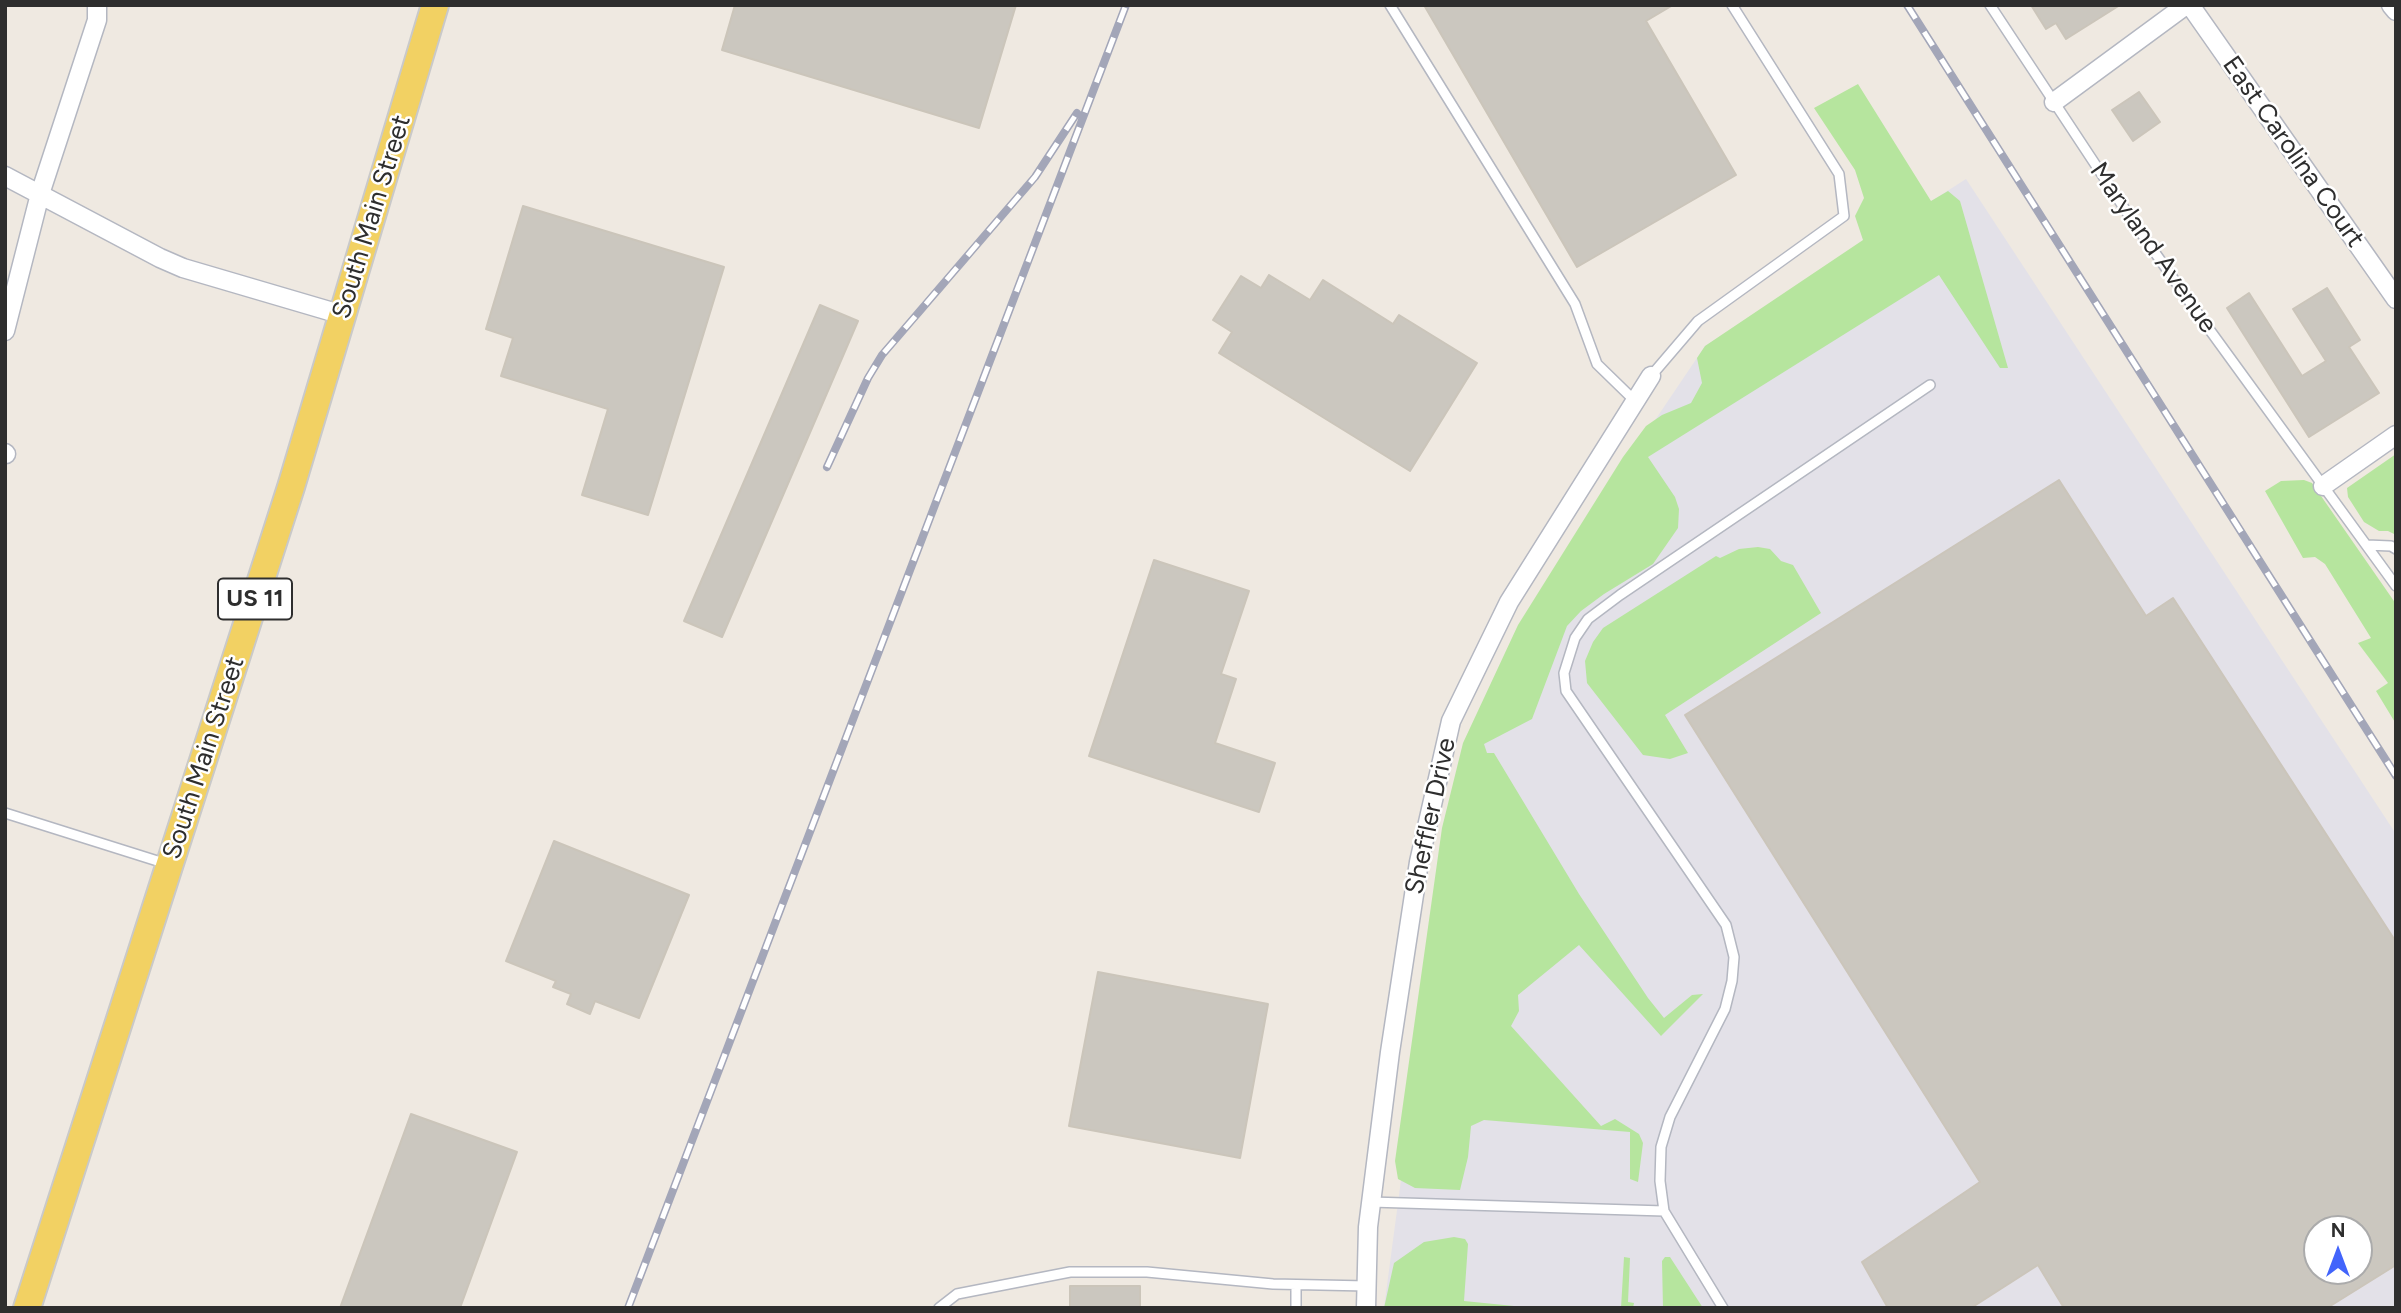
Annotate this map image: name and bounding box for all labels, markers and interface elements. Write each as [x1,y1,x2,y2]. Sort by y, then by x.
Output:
street label: East Carolina Court [2215,51,2371,253]
street label: South Main Street [326,111,418,323]
street label: Maryland Avenue [2083,157,2223,339]
road number: US 11 [218,578,292,620]
street label: South Main Street [157,653,251,863]
street label: Sheffler Drive [1399,735,1463,897]
north arrow [2303,1215,2373,1285]
text: N [2331,1219,2345,1242]

